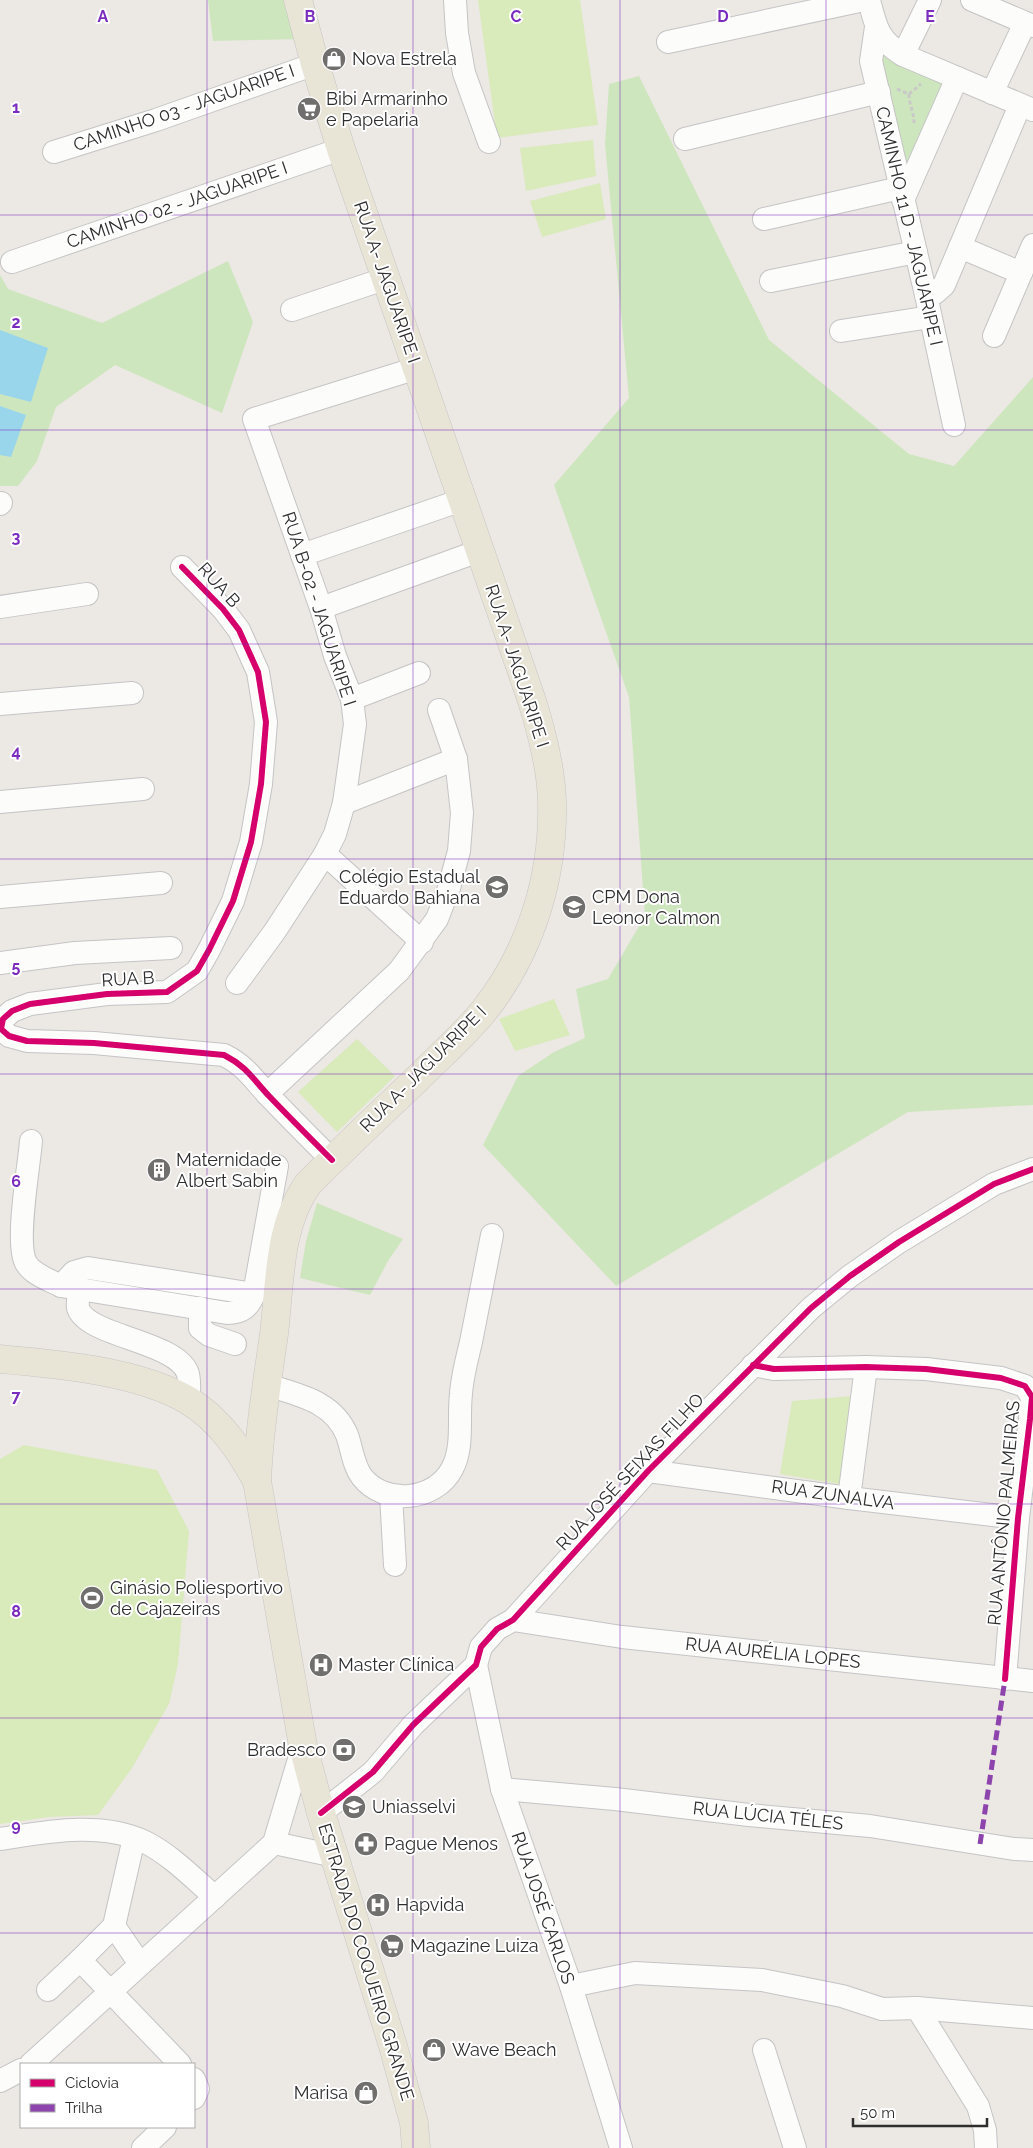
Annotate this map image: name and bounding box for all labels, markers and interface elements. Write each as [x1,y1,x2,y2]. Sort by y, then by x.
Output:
text: A [98,7,109,26]
text: B [305,7,316,26]
text: C [511,7,522,26]
text: D [717,7,729,26]
text: E [925,7,935,26]
shop icon: Nova Estrela [321,46,347,72]
place label: Nova Estrela [352,48,457,69]
street label: CAMINHO 03 - JAGUARIPE I [71,60,297,155]
place label: Bibi Armarinho e Papelaria [326,88,448,130]
supermarket icon: Bibi Armarinho e Papelaria [296,96,322,122]
text: 1 [12,98,20,117]
street label: CAMINHO 11 D - JAGUARIPE I [872,104,947,347]
street label: CAMINHO 02 - JAGUARIPE I [64,157,290,252]
street label: RUA A- JAGUARIPE I [350,198,425,366]
text: 2 [11,313,21,332]
street label: RUA B-02 - JAGUARIPE I [278,509,361,709]
text: 3 [12,528,21,547]
street label: RUA B [194,558,245,611]
street label: RUA A- JAGUARIPE I [481,582,554,750]
text: 4 [11,742,21,761]
place label: Colégio Estadual Eduardo Bahiana [339,866,480,908]
school or university icon: Colégio Estadual Eduardo Bahiana [484,874,510,900]
place label: CPM Dona Leonor Calmon [592,886,720,928]
school or university icon: CPM Dona Leonor Calmon [561,894,587,920]
text: 5 [12,957,21,976]
street label: RUA B [101,967,155,990]
street label: RUA A- JAGUARIPE I [355,1001,490,1136]
place label: Maternidade Albert Sabin [176,1149,282,1191]
building icon: Maternidade Albert Sabin [146,1157,172,1183]
text: 6 [11,1172,21,1191]
text: 7 [12,1387,21,1406]
street label: RUA JOSÉ SEIXAS FILHO [551,1388,708,1554]
street label: RUA ANTÔNIO PALMEIRAS [982,1399,1024,1626]
street label: RUA ZUNALVA [770,1475,896,1514]
place label: Ginásio Poliesportivo de Cajazeiras [110,1577,283,1619]
sports icon: Ginásio Poliesportivo de Cajazeiras [79,1585,105,1611]
text: 8 [11,1602,21,1621]
street label: RUA AURÉLIA LOPES [684,1632,862,1672]
hospital icon: Master Clínica [308,1652,334,1678]
place label: Master Clínica [338,1654,454,1675]
bank icon: Bradesco [331,1737,357,1763]
place label: Bradesco [247,1739,326,1760]
school or university icon: Uniasselvi [341,1794,367,1820]
place label: Uniasselvi [372,1796,456,1817]
street label: RUA LÚCIA TÉLES [692,1796,845,1834]
text: 9 [11,1816,21,1835]
street label: ESTRADA DO COQUEIRO GRANDE [314,1821,419,2103]
street label: RUA JOSÉ CARLOS [508,1829,580,1987]
pharmacy icon: Pague Menos [353,1831,379,1857]
place label: Pague Menos [384,1833,498,1854]
hospital icon: Hapvida [365,1892,391,1918]
place label: Hapvida [396,1894,464,1915]
supermarket icon: Magazine Luiza [379,1933,405,1959]
place label: Magazine Luiza [410,1935,539,1956]
shop icon: Wave Beach [421,2037,447,2063]
place label: Wave Beach [452,2039,557,2060]
legend [20,2063,195,2128]
text: Ciclovia [65,2074,119,2092]
shop icon: Marisa [353,2080,379,2106]
place label: Marisa [294,2082,348,2103]
scale bar [853,2096,987,2128]
text: Trilha [65,2099,102,2117]
text: 50 m [860,2104,895,2122]

